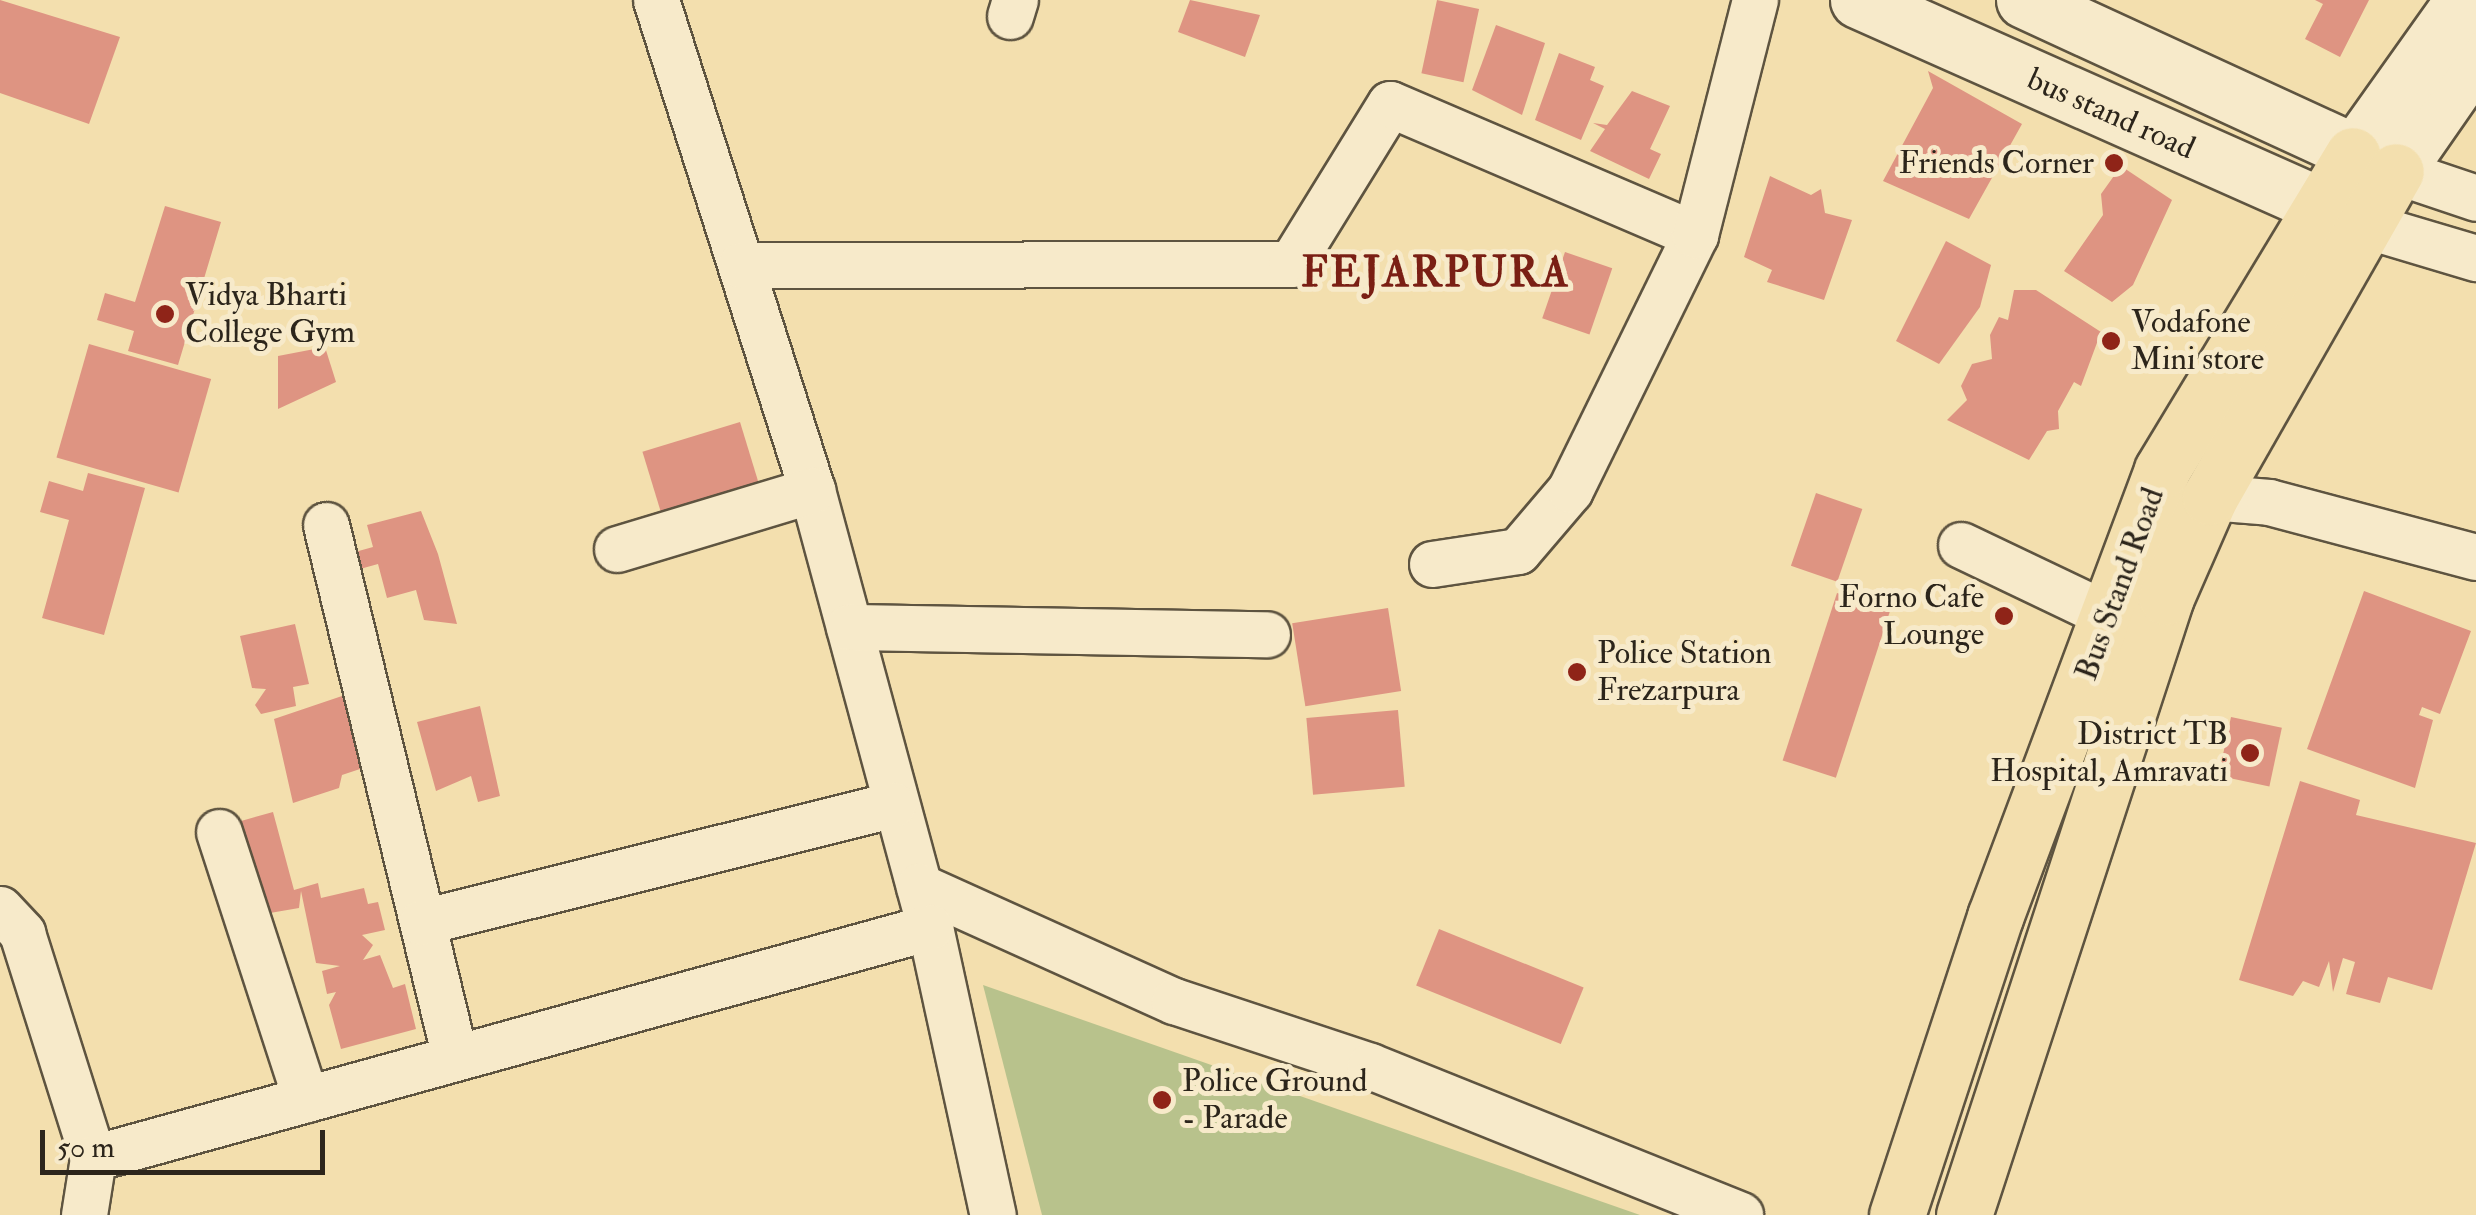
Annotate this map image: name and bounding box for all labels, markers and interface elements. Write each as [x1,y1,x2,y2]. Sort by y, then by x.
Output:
street label: bus stand road [2021,60,2201,168]
place label: Friends Corner [1899,144,2094,182]
marker: Friends Corner [2103,152,2125,174]
district label: FEJARPURA [1301,248,1571,298]
place label: Vidya Bharti College Gym [185,277,355,352]
marker: Vidya Bharti College Gym [154,303,176,325]
place label: Vodafone Mini store [2131,304,2264,379]
marker: Vodafone Mini store [2100,330,2122,352]
street label: Bus Stand Road [2067,482,2173,686]
place label: Forno Cafe Lounge [1839,579,1984,654]
marker: Forno Cafe Lounge [1993,605,2015,627]
place label: Police Station Frezarpura [1597,635,1772,710]
marker: Police Station Frezarpura [1566,661,1588,683]
place label: District TB Hospital, Amravati [1990,716,2228,791]
marker: District TB Hospital, Amravati [2237,740,2263,766]
place label: Police Ground - Parade [1182,1063,1367,1138]
marker: Police Ground - Parade [1151,1089,1173,1111]
scale bar [45,1110,330,1172]
text: 50 m [57,1129,115,1166]

